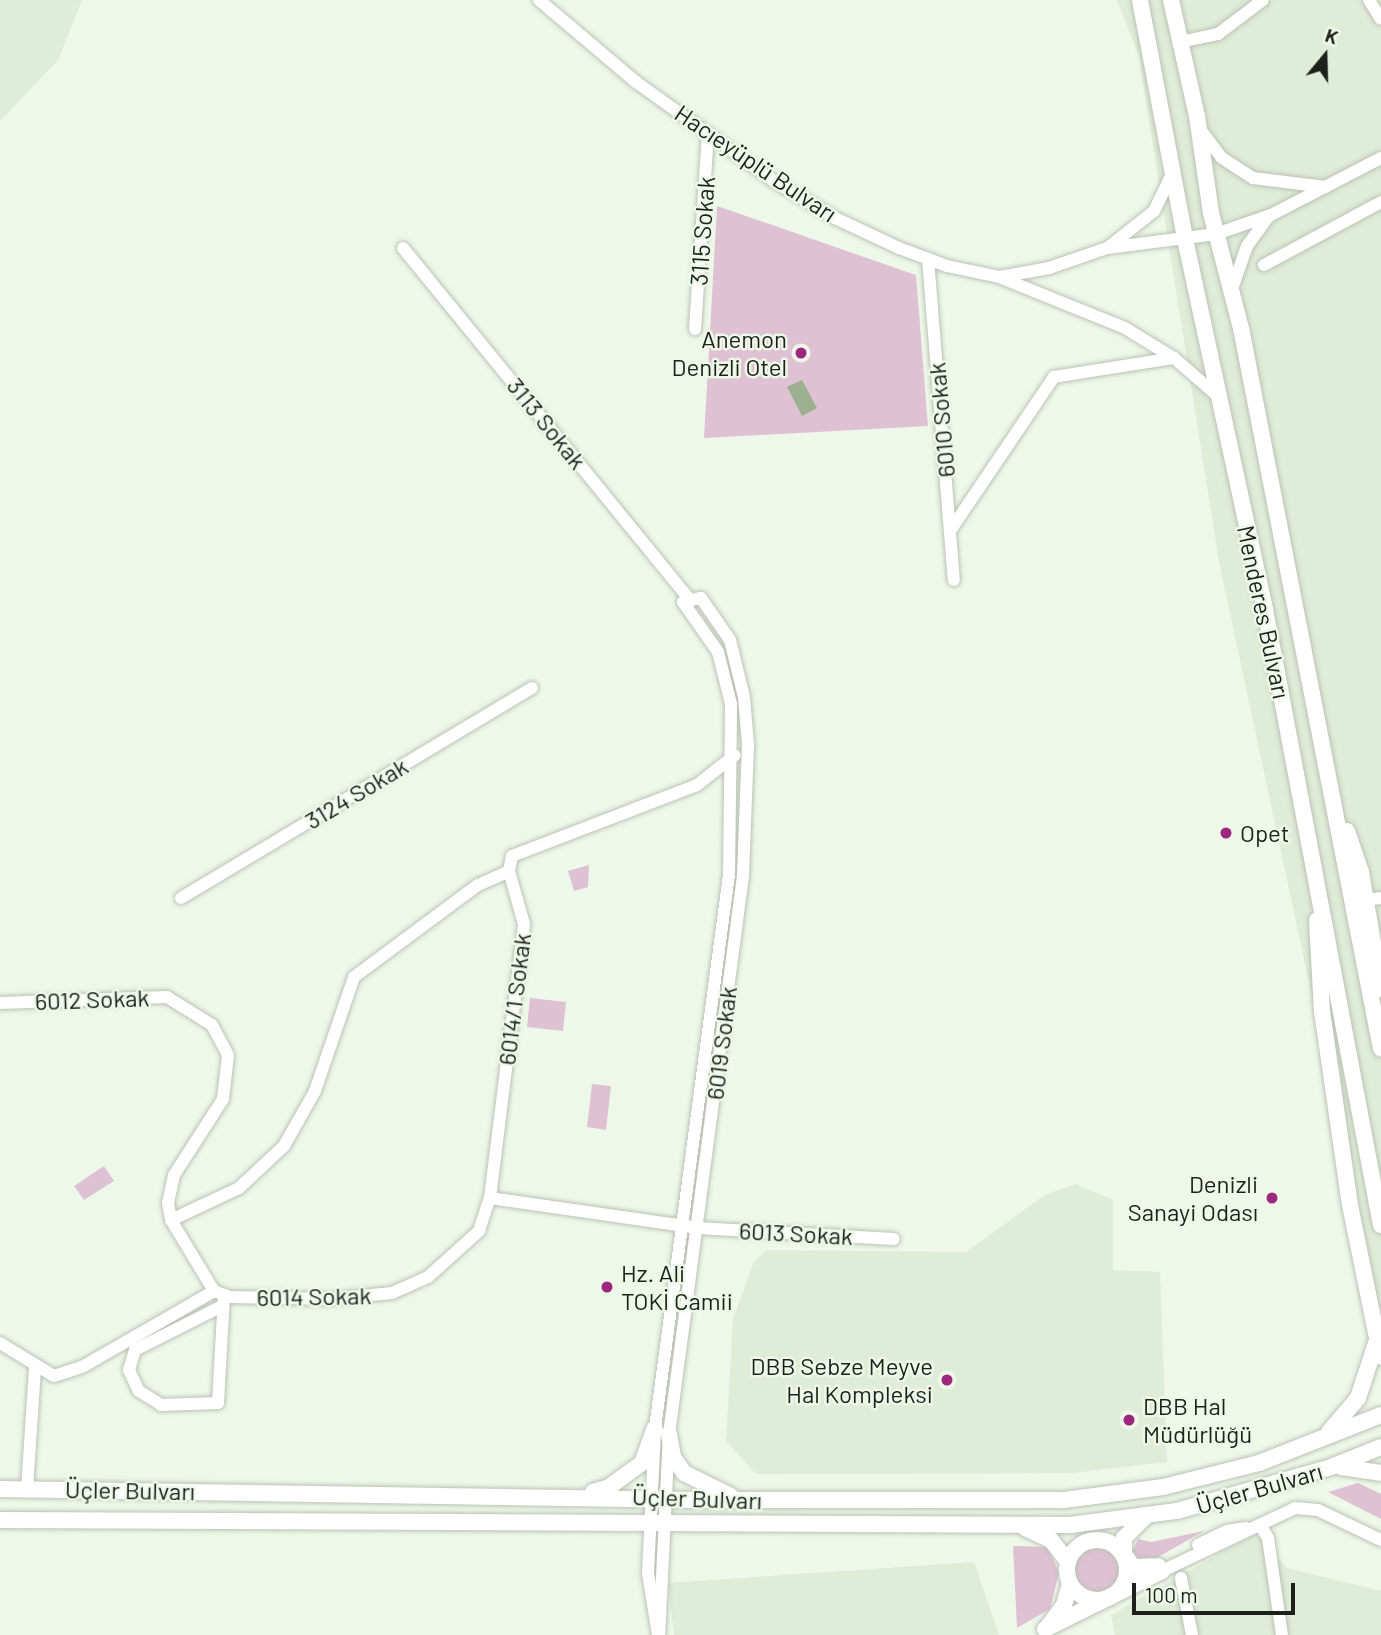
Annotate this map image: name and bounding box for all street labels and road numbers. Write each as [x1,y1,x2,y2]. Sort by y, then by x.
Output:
street label: Hacıeyüplü Bulvarı [670,98,842,228]
street label: 3115 Sokak [684,175,720,287]
street label: 6010 Sokak [922,361,960,479]
street label: 3113 Sokak [501,371,593,475]
street label: Menderes Bulvarı [1232,523,1296,701]
street label: 3124 Sokak [299,751,413,835]
street label: 6014/1 Sokak [492,931,536,1067]
street label: 6012 Sokak [34,983,150,1015]
street label: 6019 Sokak [700,985,742,1101]
street label: 6013 Sokak [738,1216,854,1250]
street label: 6014 Sokak [256,1281,372,1311]
street label: Üçler Bulvarı [1192,1456,1326,1520]
street label: Üçler Bulvarı [65,1474,195,1506]
street label: Üçler Bulvarı [631,1481,763,1515]

